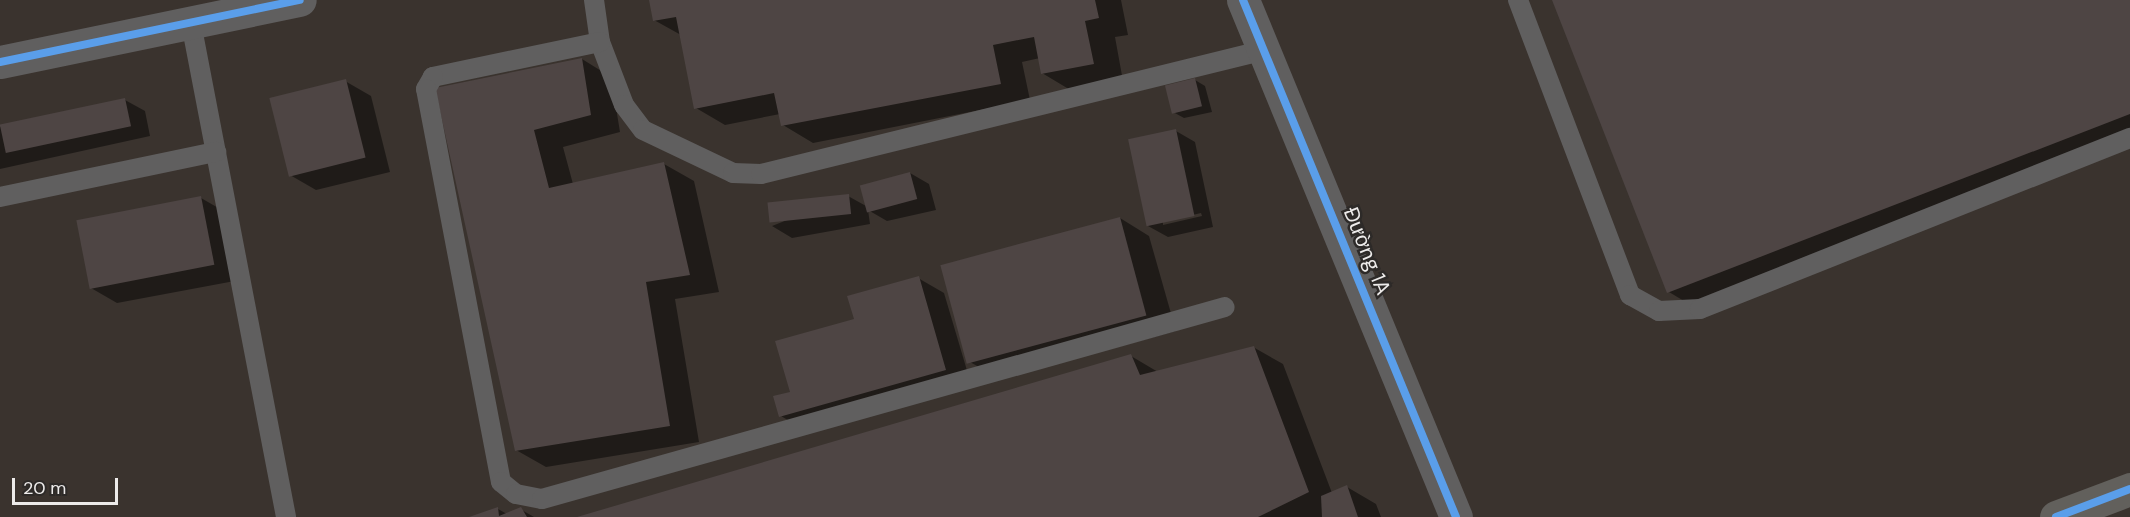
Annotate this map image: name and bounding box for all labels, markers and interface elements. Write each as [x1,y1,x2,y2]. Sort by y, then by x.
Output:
street label: Đường 1A [1338,203,1396,299]
scale bar [15,466,122,504]
text: 20 m [23,476,66,500]

